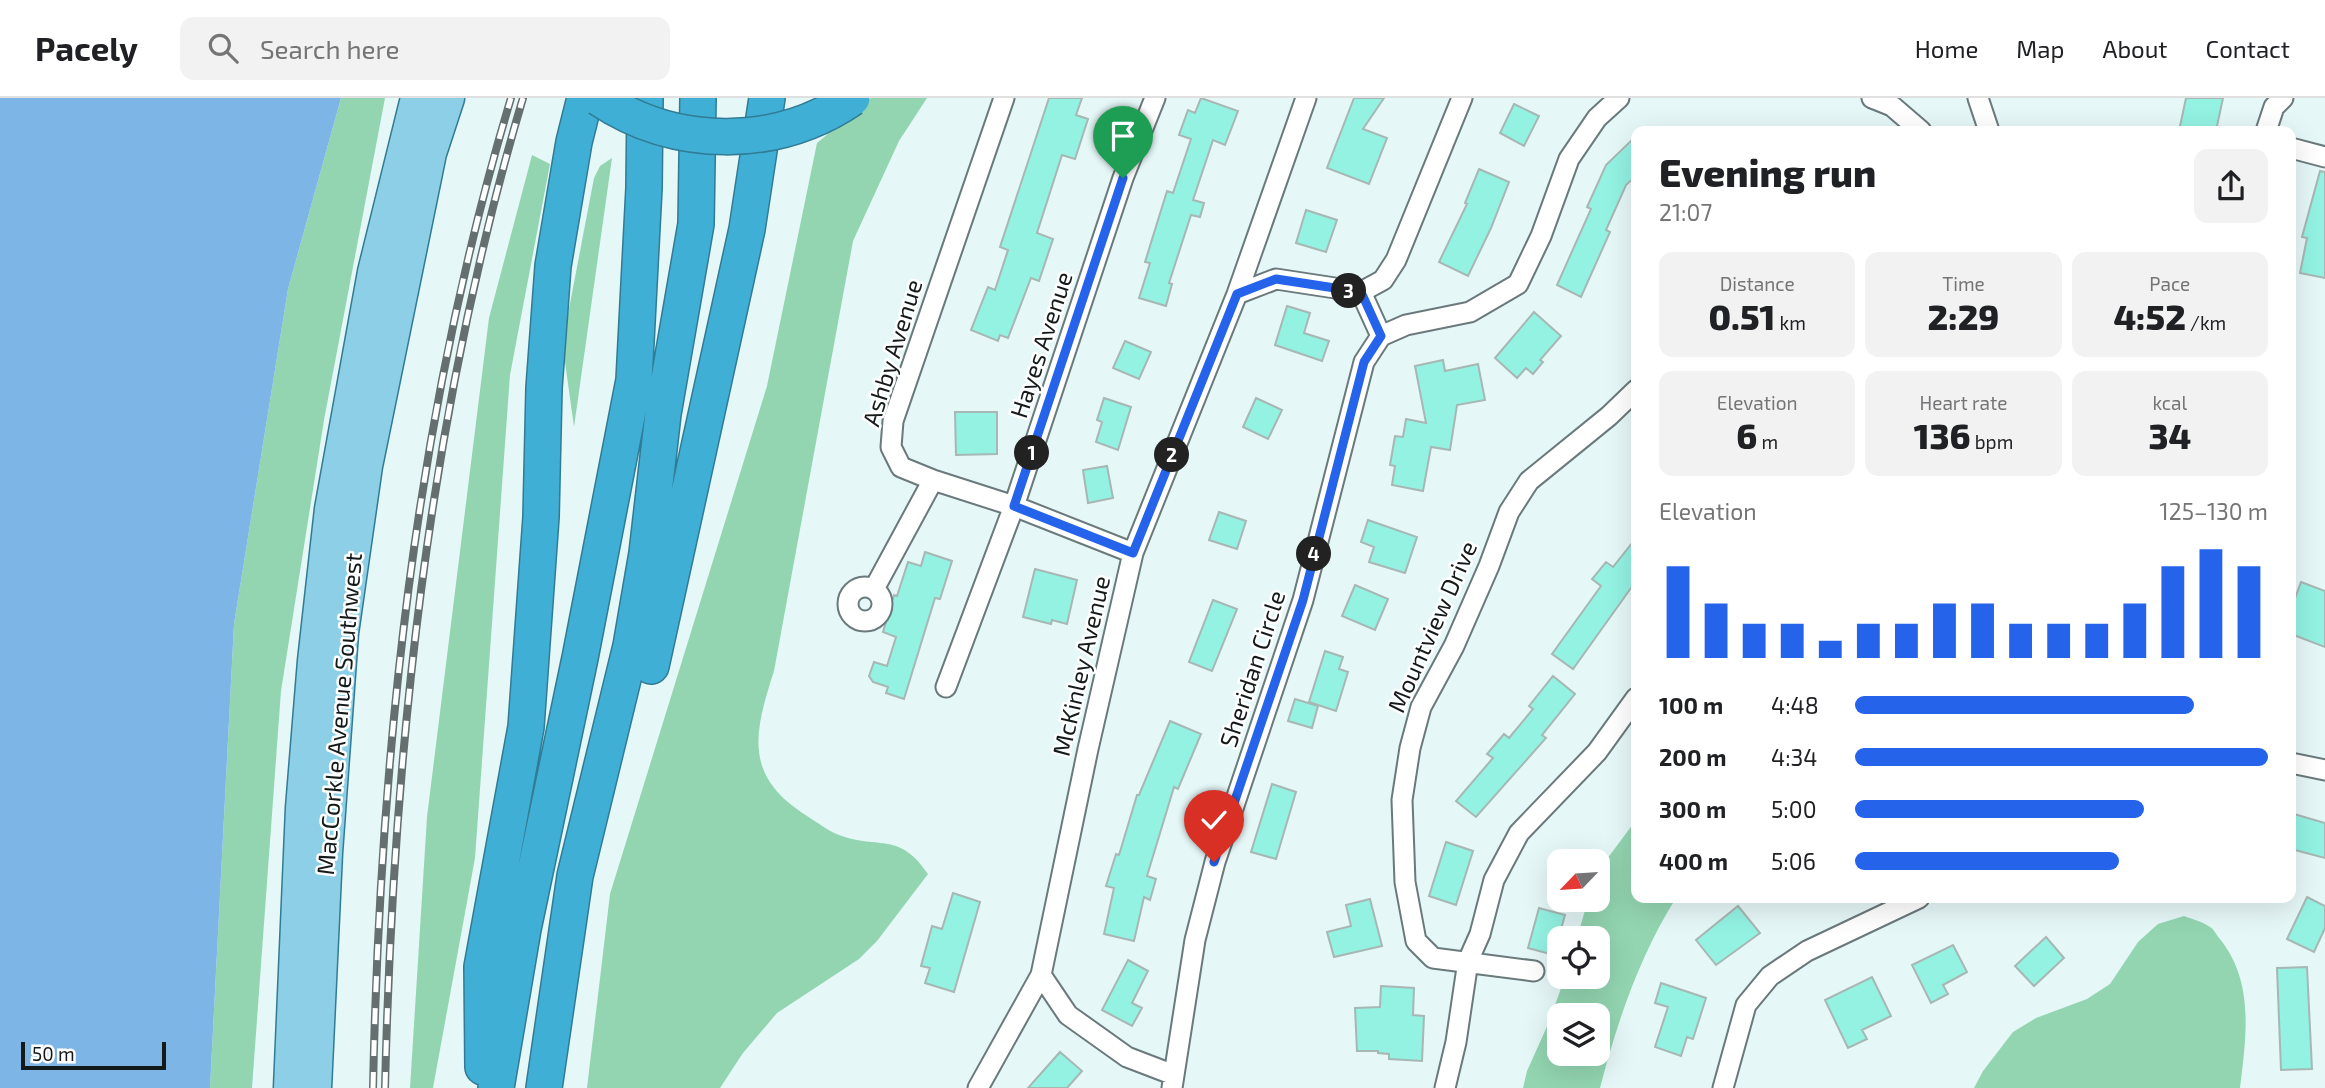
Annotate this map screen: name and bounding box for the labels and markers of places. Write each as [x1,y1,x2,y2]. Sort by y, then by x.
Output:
pin [1093,106,1153,178]
pin: 3 [1332,274,1366,308]
pin: 1 [1014,436,1050,470]
pin: 2 [1154,438,1190,472]
pin: 4 [1296,536,1332,572]
pin [1184,790,1244,862]

